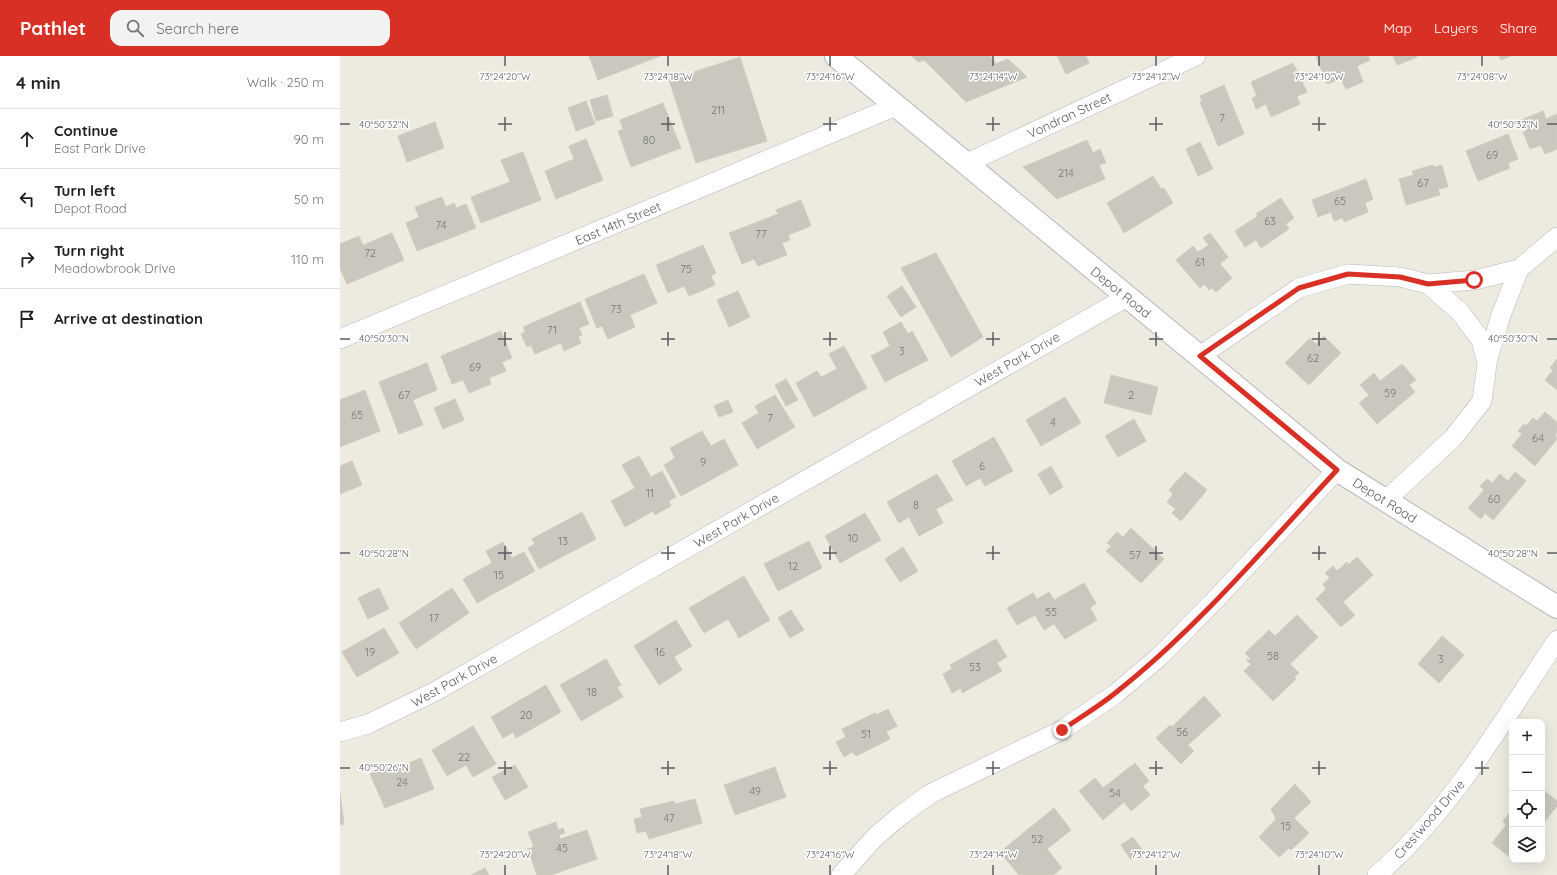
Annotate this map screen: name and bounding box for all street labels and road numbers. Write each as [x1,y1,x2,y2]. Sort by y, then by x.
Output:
street label: Vondran Street [1024,89,1114,141]
street label: East 14th Street [573,198,663,248]
street label: Depot Road [1088,263,1154,321]
street label: West Park Drive [971,328,1063,390]
street label: Depot Road [1350,474,1420,526]
street label: West Park Drive [690,489,782,551]
street label: West Park Drive [408,650,500,710]
street label: Crestwood Drive [1390,776,1468,862]

